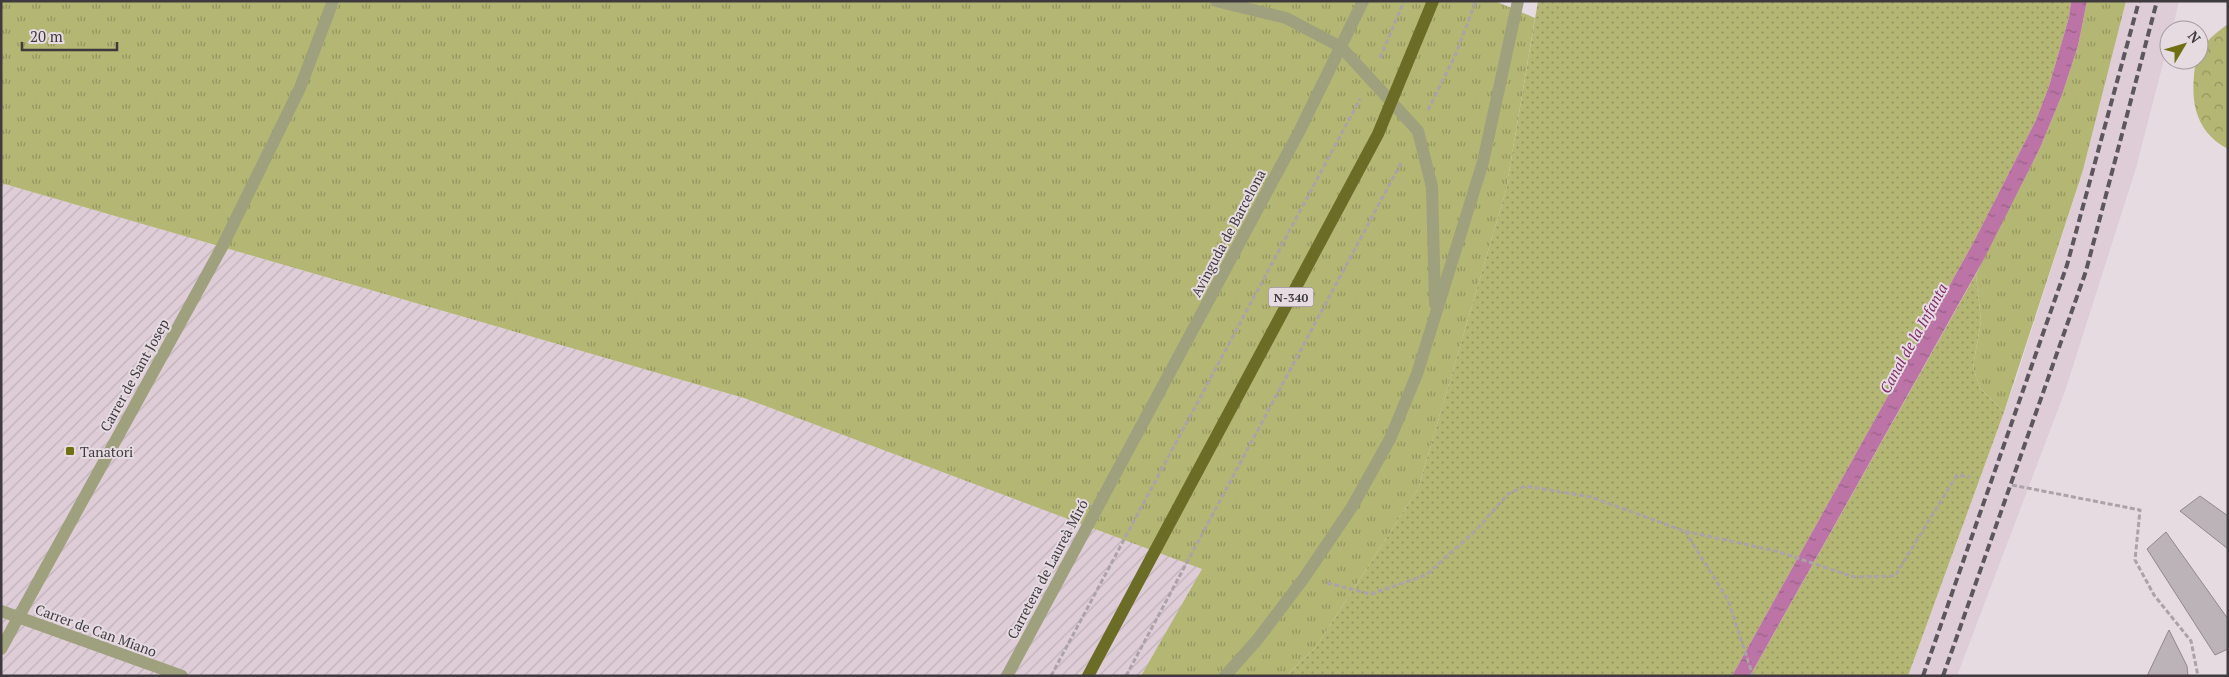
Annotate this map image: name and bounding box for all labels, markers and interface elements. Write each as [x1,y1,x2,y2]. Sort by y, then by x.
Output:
scale bar [22,20,118,52]
north arrow [2159,20,2209,70]
text: 20 m [30,26,63,46]
text: N [2184,27,2206,47]
street label: Avinguda de Barcelona [1186,166,1270,300]
water label: Canal de la Infanta [1874,279,1952,397]
road number: N-340 [1268,288,1314,306]
street label: Carrer de Sant Josep [95,315,173,435]
place label: Tanatori [80,442,133,461]
marker: Tanatori [64,445,76,457]
street label: Carretera de Laureà Miró [1002,496,1092,642]
street label: Carrer de Can Miano [33,599,160,661]

